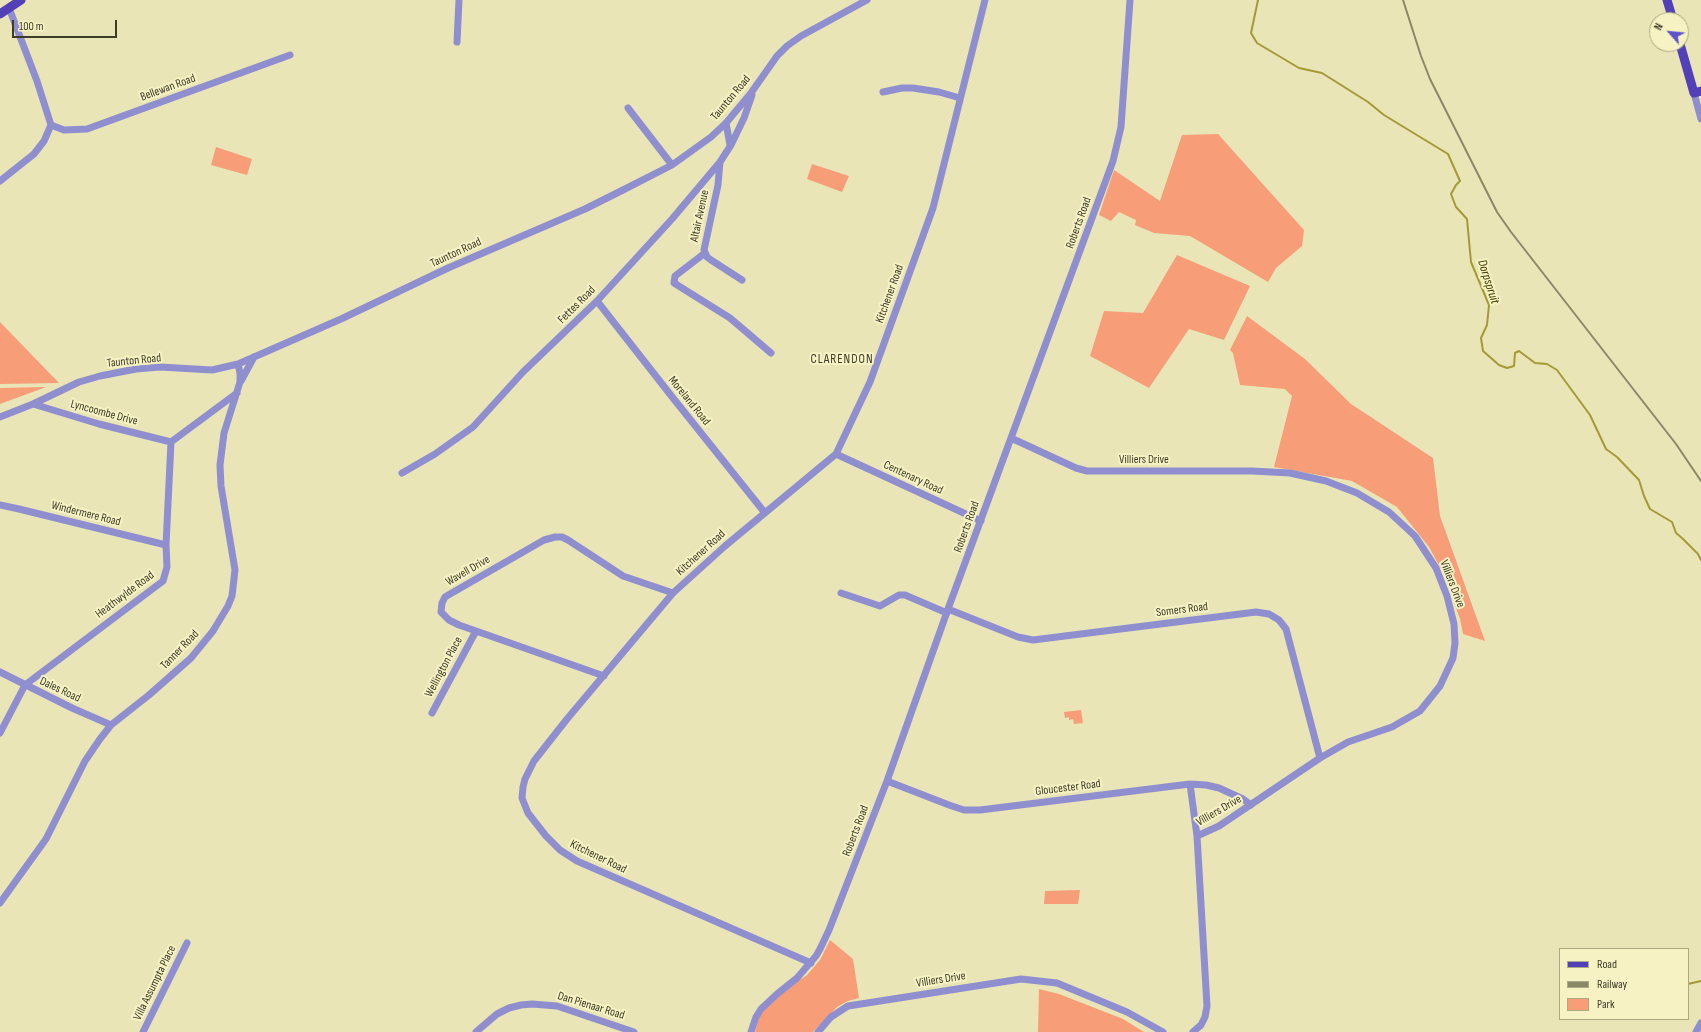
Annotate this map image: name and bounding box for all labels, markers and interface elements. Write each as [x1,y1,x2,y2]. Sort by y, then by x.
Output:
scale bar [14,12,119,38]
north arrow [1649,12,1689,52]
text: 100 m [19,19,44,34]
text: N [1652,21,1666,32]
street label: Bellewan Road [138,71,198,105]
street label: Taunton Road [708,72,754,124]
street label: Altair Avenue [687,189,713,243]
street label: Roberts Road [1063,195,1095,251]
street label: Taunton Road [428,235,484,271]
water label: Dorpspruit [1474,258,1502,306]
street label: Kitchener Road [873,263,907,325]
street label: Fettes Road [555,283,599,327]
street label: Taunton Road [106,351,162,371]
district label: CLARENDON [810,352,874,368]
street label: Moreland Road [665,374,713,428]
street label: Lyncoombe Drive [69,397,139,429]
street label: Villiers Drive [1119,453,1169,467]
street label: Centenary Road [881,458,945,498]
street label: Windermere Road [50,498,122,530]
street label: Roberts Road [951,499,983,555]
street label: Kitchener Road [673,527,729,579]
street label: Wavell Drive [443,553,493,589]
street label: Villiers Drive [1436,558,1468,610]
street label: Heathwylde Road [93,568,157,622]
street label: Somers Road [1155,600,1209,620]
street label: Tanner Road [158,627,202,673]
street label: Wellington Place [422,634,466,700]
street label: Dales Road [37,674,83,706]
street label: Gloucester Road [1034,777,1102,799]
street label: Villiers Drive [1194,792,1244,830]
street label: Roberts Road [840,803,872,859]
street label: Kitchener Road [567,837,629,877]
street label: Villa Assumpta Place [131,943,179,1023]
legend [1559,948,1689,1020]
text: Road [1597,957,1617,972]
street label: Villiers Drive [915,969,967,991]
text: Railway [1597,977,1627,992]
street label: Dan Pienaar Road [556,989,626,1023]
text: Park [1597,997,1615,1012]

